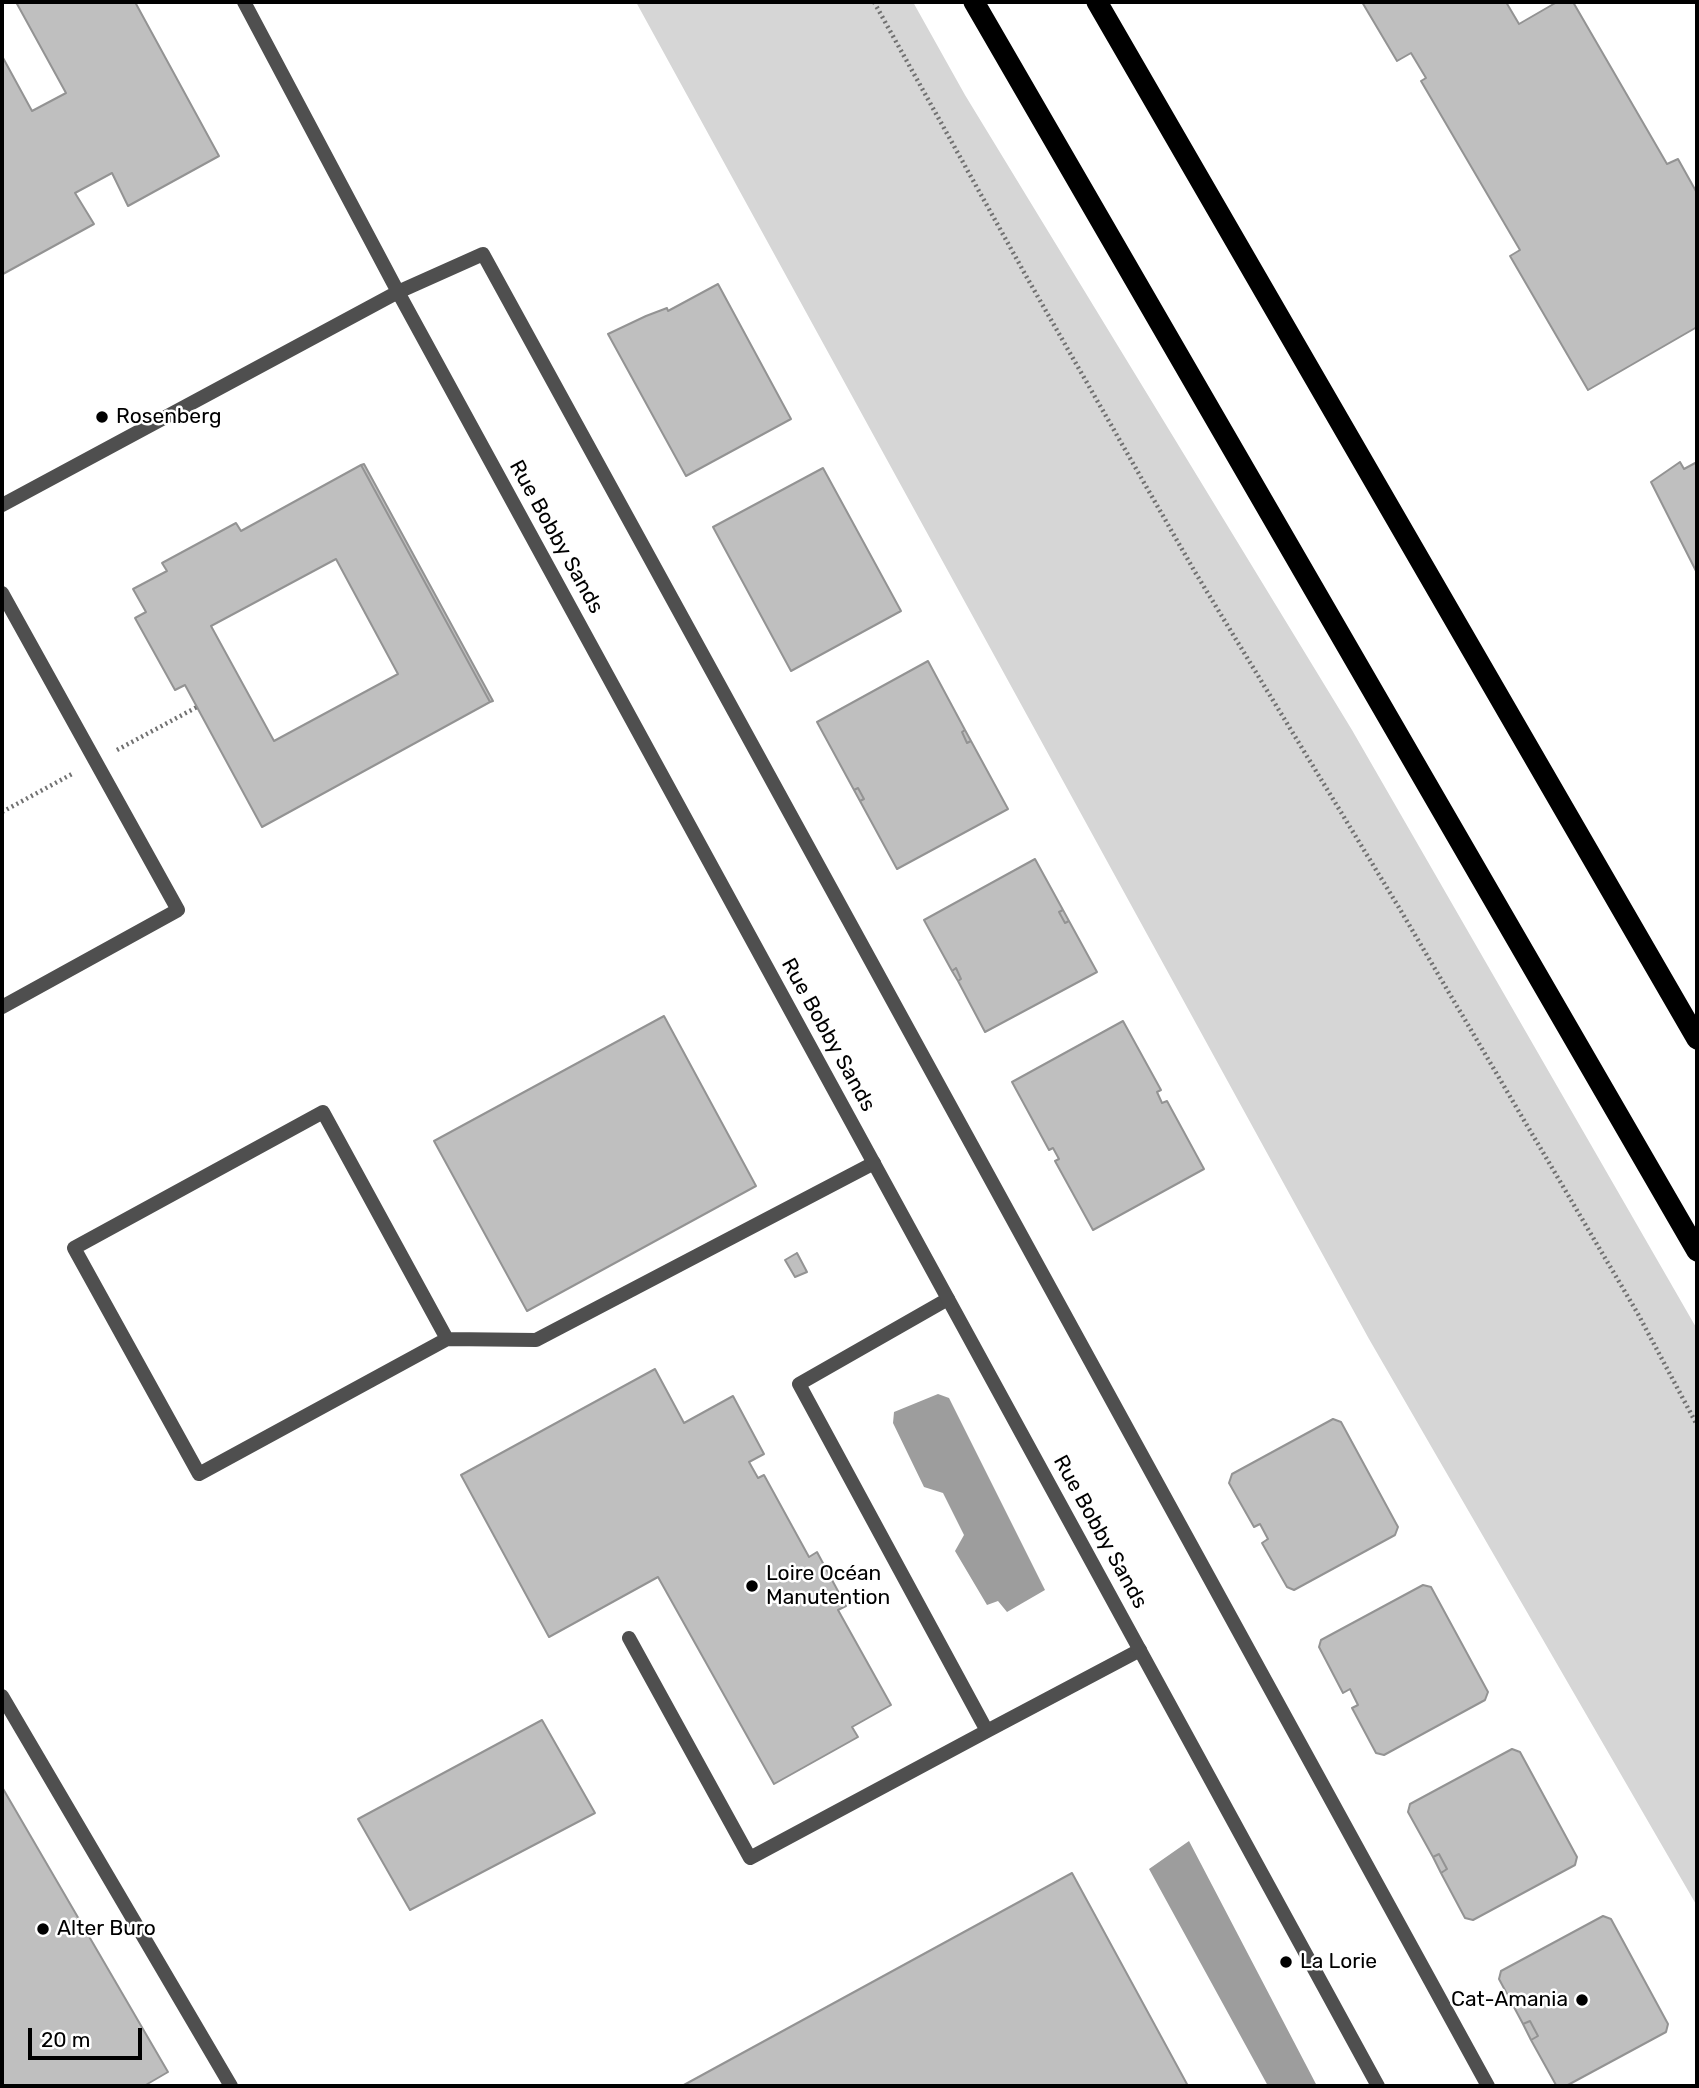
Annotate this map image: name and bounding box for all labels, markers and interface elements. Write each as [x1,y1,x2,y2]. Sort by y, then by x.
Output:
place label: Rosenberg [116,404,221,430]
marker: Rosenberg [94,409,110,425]
street label: Rue Bobby Sands [503,456,609,618]
street label: Rue Bobby Sands [775,954,881,1116]
street label: Rue Bobby Sands [1047,1451,1153,1613]
place label: Loire Océan Manutention [766,1561,890,1611]
marker: Loire Océan Manutention [744,1578,760,1594]
place label: Alter Buro [57,1916,156,1942]
marker: Alter Buro [35,1921,51,1937]
place label: La Lorie [1300,1949,1377,1975]
marker: La Lorie [1278,1954,1294,1970]
place label: Cat-Amania [1451,1987,1568,2013]
marker: Cat-Amania [1574,1992,1590,2008]
scale bar [32,2014,145,2058]
text: 20 m [41,2027,90,2052]

